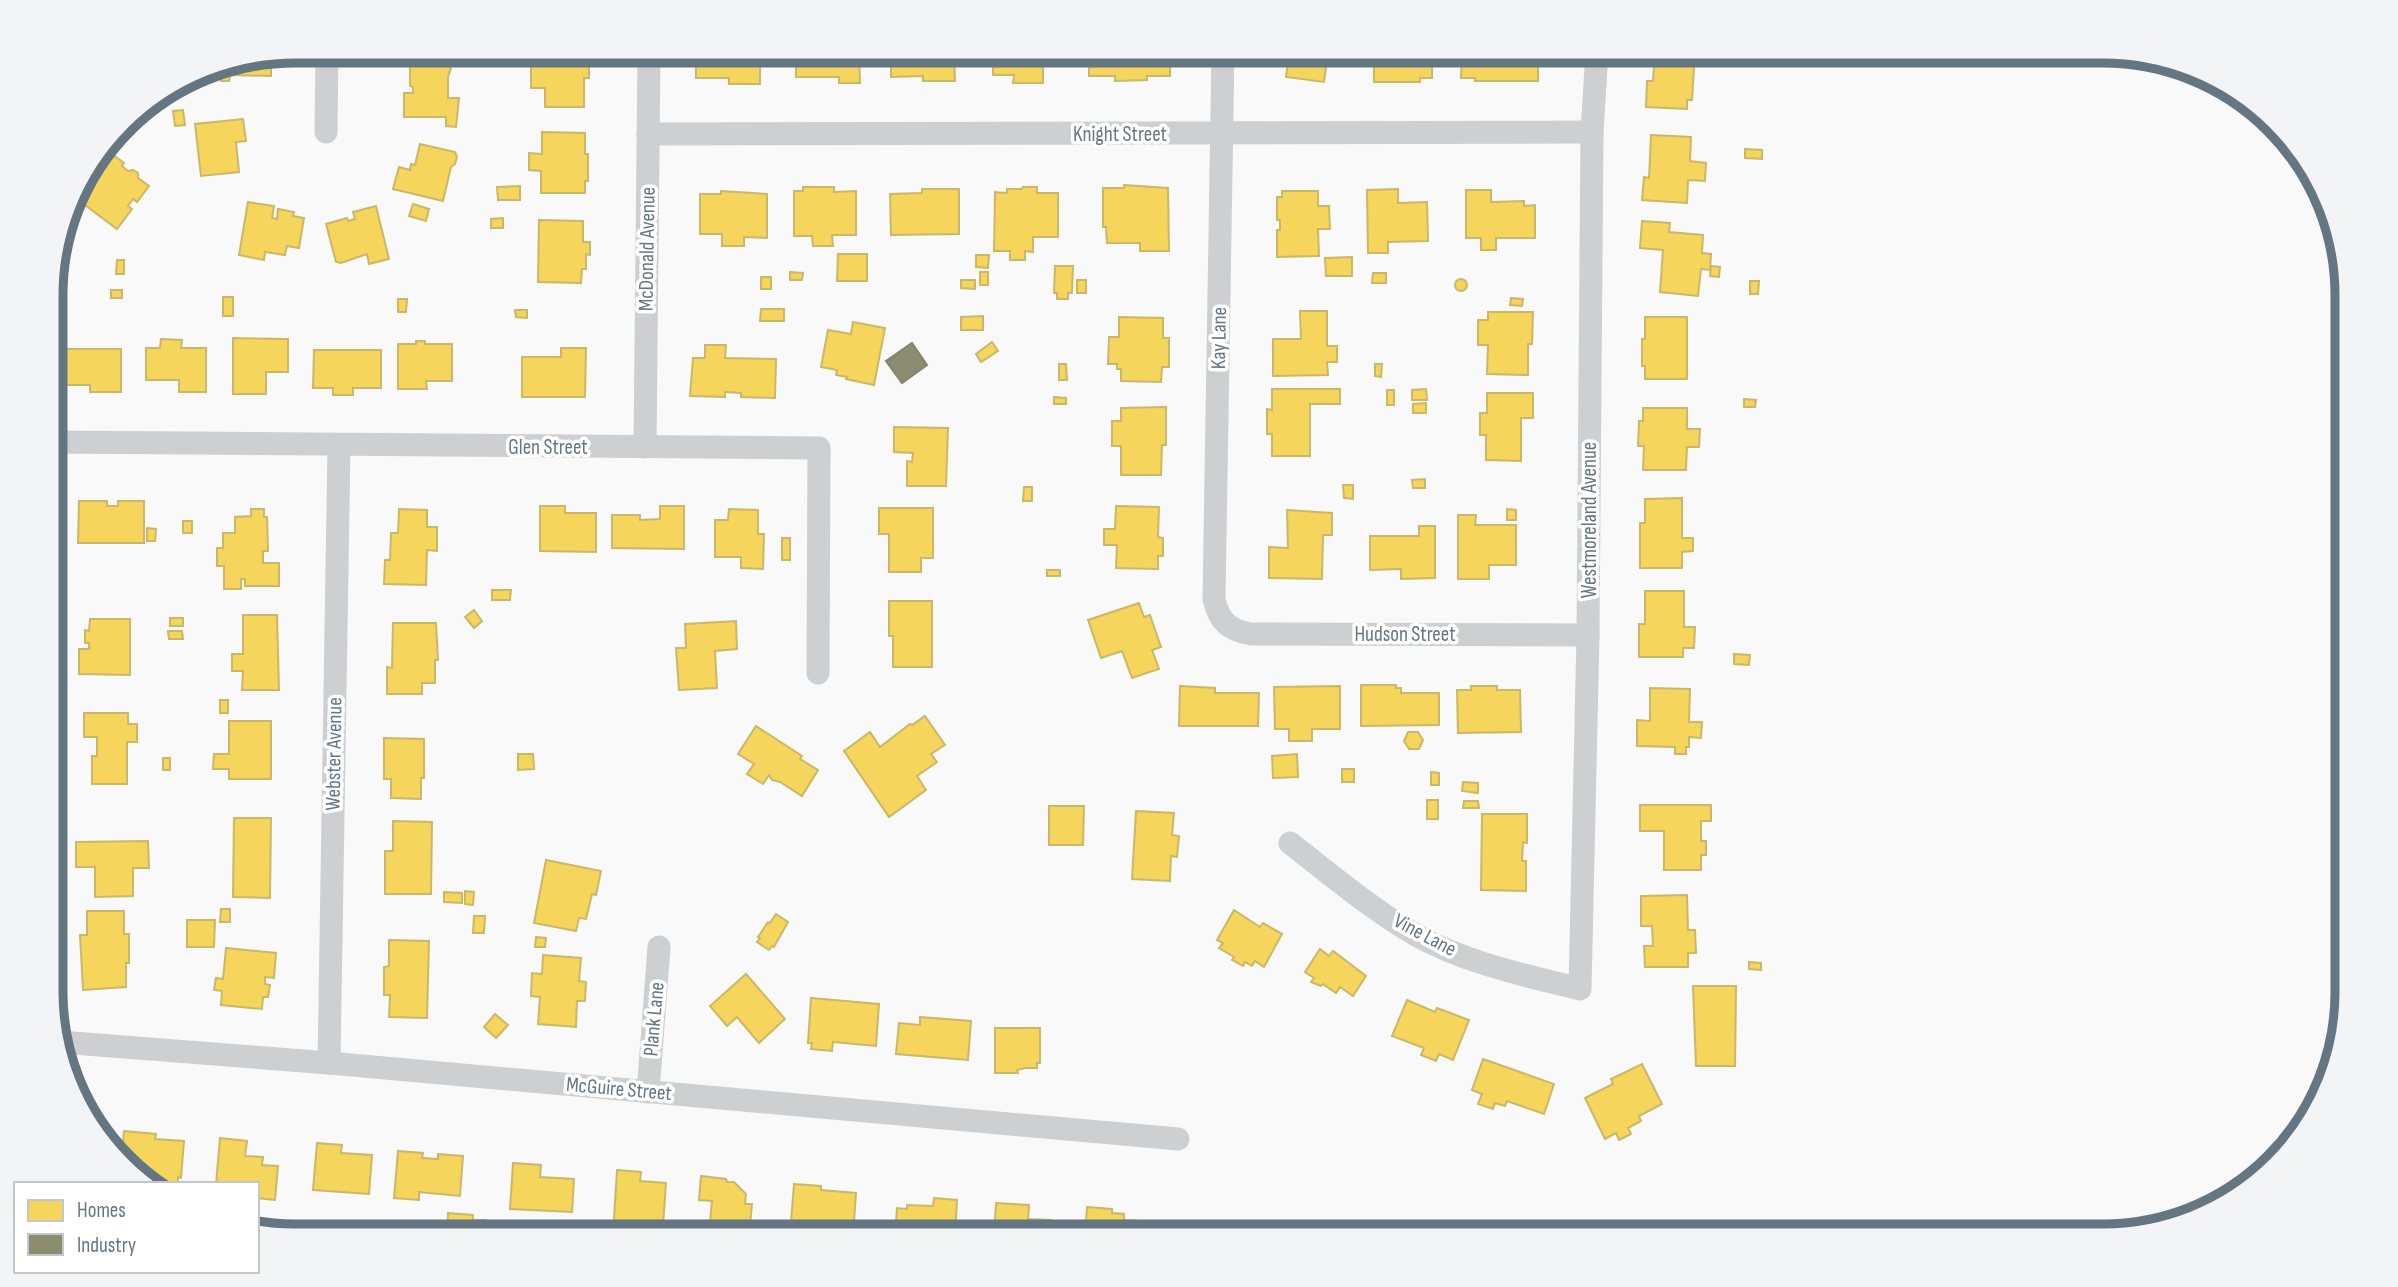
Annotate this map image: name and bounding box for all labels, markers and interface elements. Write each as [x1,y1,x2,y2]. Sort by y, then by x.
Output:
street label: Knight Street [1073,122,1167,147]
street label: McDonald Avenue [633,187,661,311]
street label: Kay Lane [1206,307,1232,369]
street label: Glen Street [508,435,588,460]
street label: Westmoreland Avenue [1577,442,1602,598]
street label: Hudson Street [1354,622,1456,647]
street label: Webster Avenue [321,697,347,811]
street label: Vine Lane [1389,908,1461,962]
street label: Plank Lane [638,981,670,1057]
street label: McGuire Street [565,1072,673,1106]
legend [14,1182,259,1273]
text: Homes [77,1198,126,1223]
text: Industry [77,1233,136,1258]

